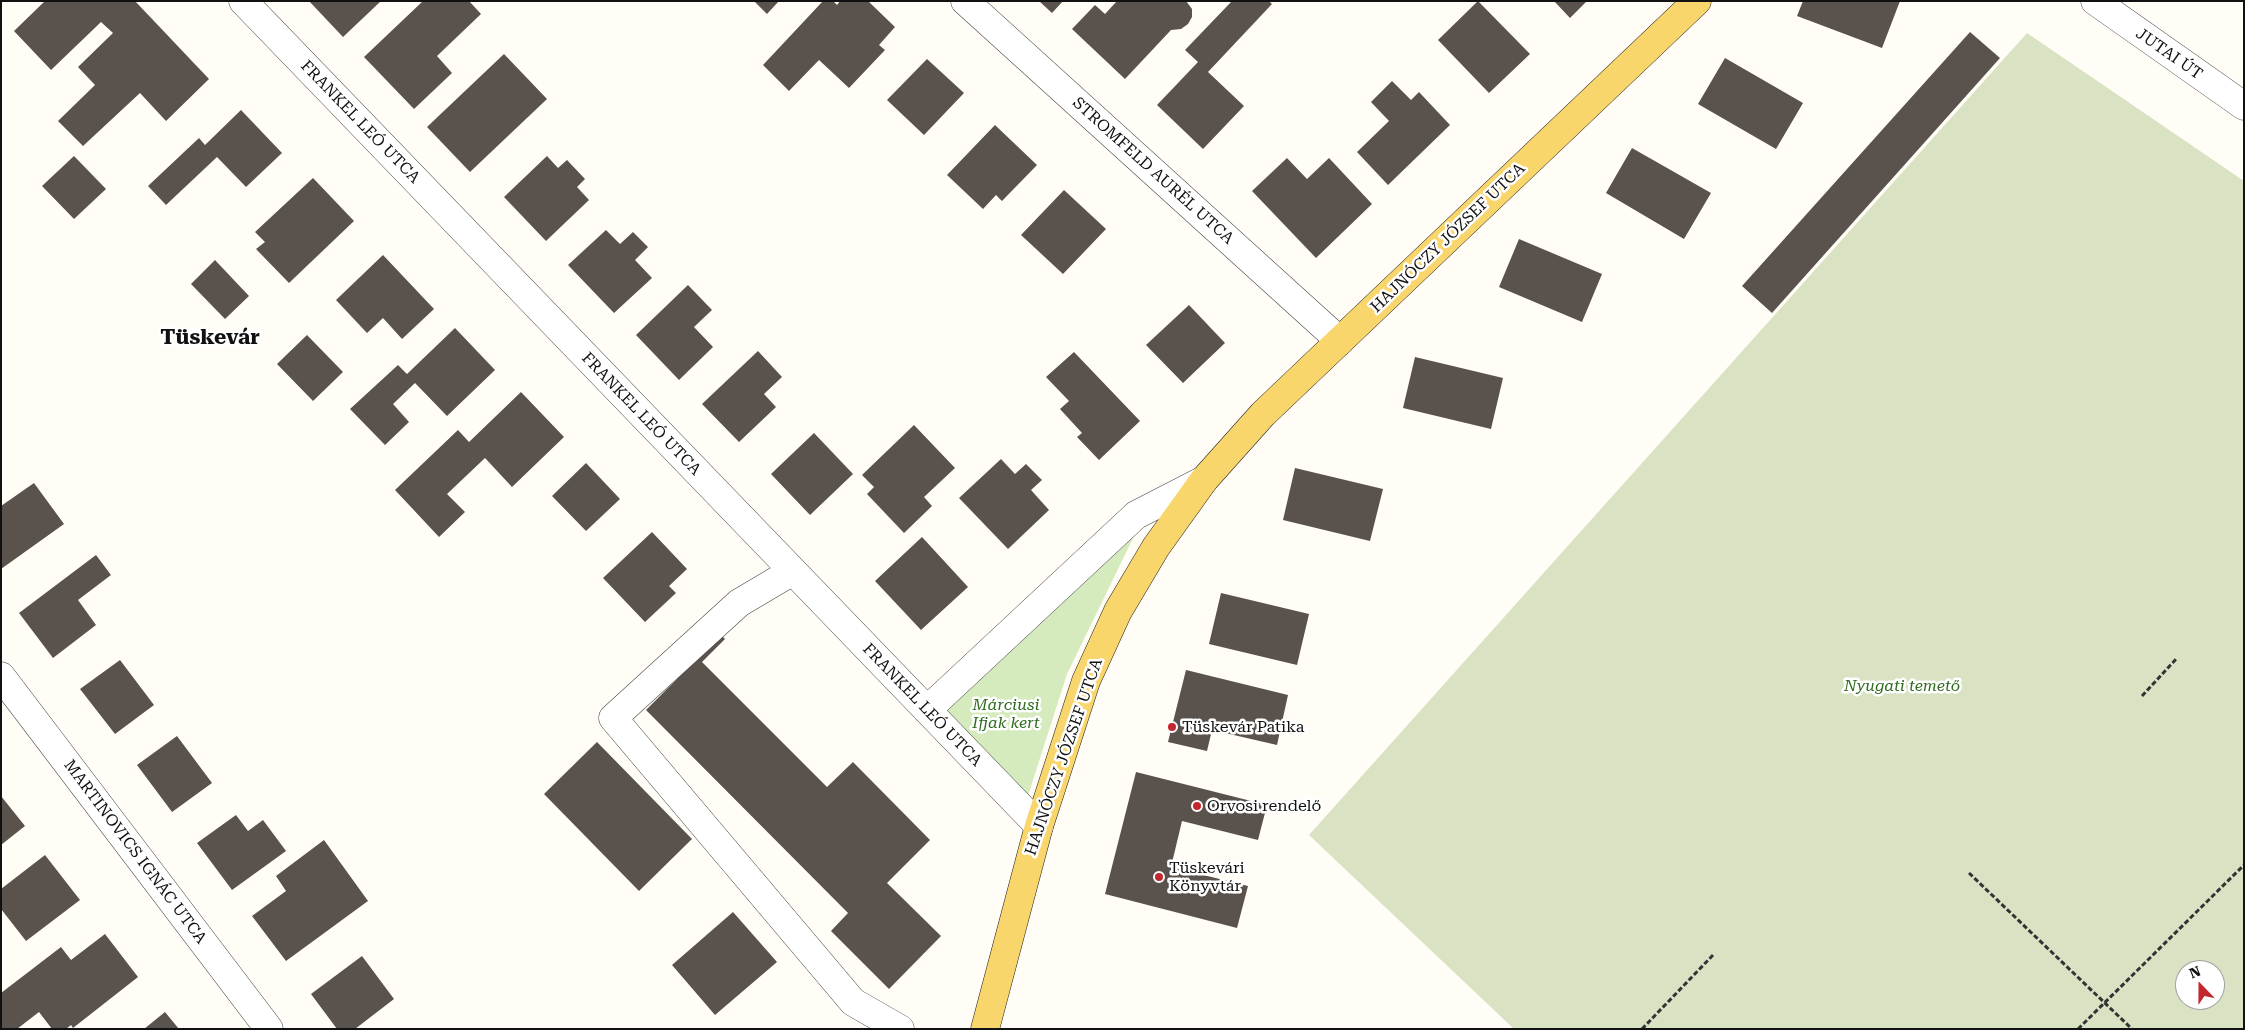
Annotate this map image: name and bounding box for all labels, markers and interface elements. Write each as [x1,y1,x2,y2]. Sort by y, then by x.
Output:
street label: JUTAI ÚT [2132,24,2206,84]
street label: FRANKEL LEÓ UTCA [296,57,424,187]
street label: STROMFELD AURÉL UTCA [1068,93,1238,249]
street label: HAJNÓCZY JÓZSEF UTCA [1367,159,1529,317]
district label: Tüskevár [160,325,260,351]
street label: FRANKEL LEÓ UTCA [577,349,705,479]
street label: FRANKEL LEÓ UTCA [858,640,986,770]
street label: HAJNÓCZY JÓZSEF UTCA [1021,656,1107,858]
park label: Nyugati temető [1844,676,1960,696]
park label: Márciusi Ifjak kert [972,695,1040,733]
place label: Tüskevár Patika [1182,717,1304,737]
marker: Tüskevár Patika [1166,721,1178,733]
street label: MARTINOVICS IGNÁC UTCA [60,756,210,948]
place label: Orvosi rendelő [1207,796,1321,816]
marker: Orvosi rendelő [1191,800,1203,812]
place label: Tüskevári Könyvtár [1169,858,1245,896]
marker: Tüskevári Könyvtár [1153,871,1165,883]
north arrow [2175,960,2225,1010]
text: N [2187,963,2203,981]

